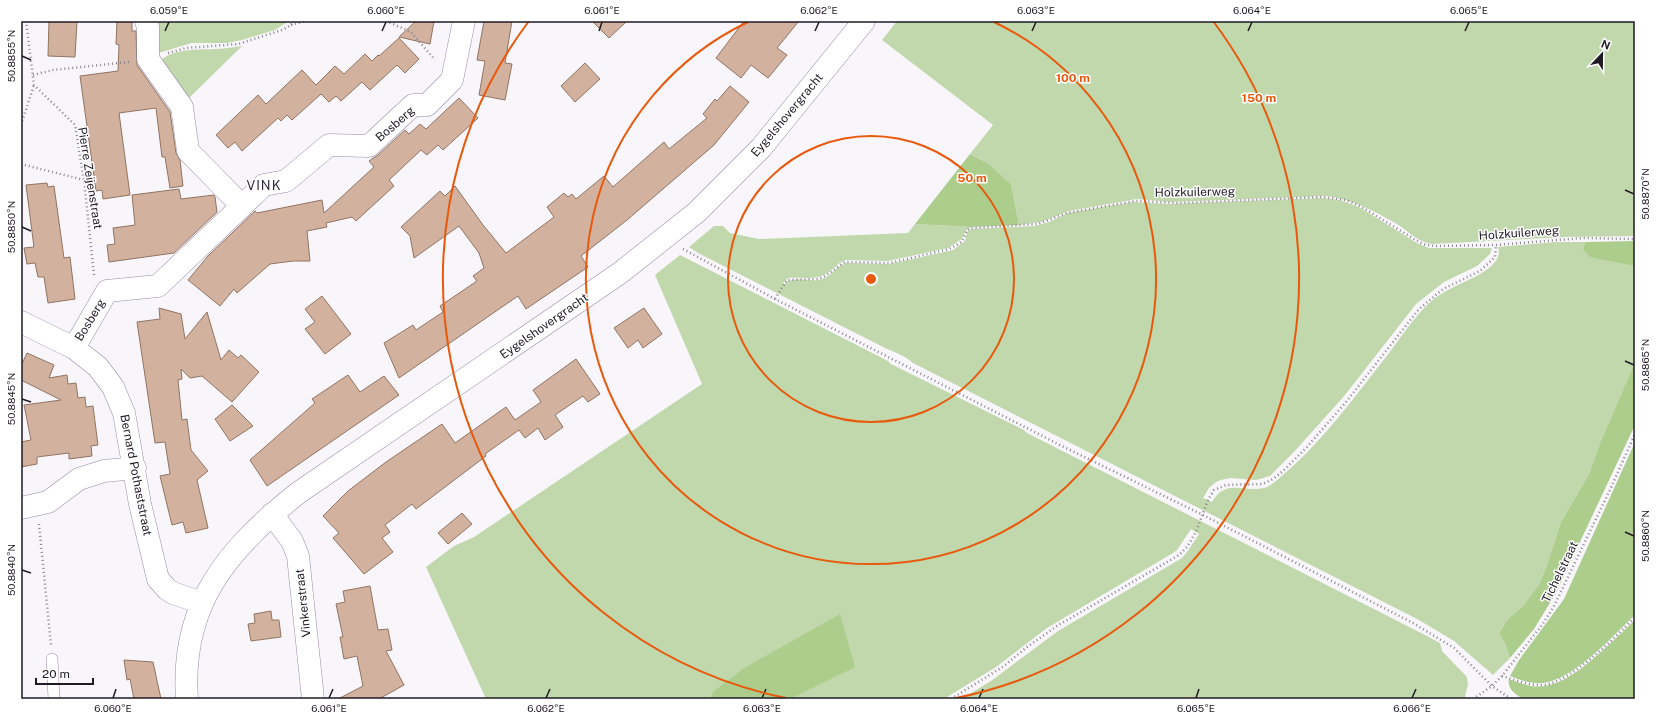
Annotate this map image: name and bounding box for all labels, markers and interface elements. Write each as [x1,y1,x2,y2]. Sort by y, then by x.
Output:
text: 6.059°E [150,4,188,16]
text: 6.060°E [367,4,405,16]
text: 6.061°E [584,4,620,16]
text: 6.062°E [800,4,838,16]
text: 6.063°E [1017,4,1055,16]
text: 6.064°E [1233,4,1271,16]
text: 6.065°E [1450,4,1488,16]
text: 50.8855°N [5,30,17,82]
north arrow [1582,34,1622,74]
text: N [1600,38,1612,52]
street label: Eygelshovergracht [748,70,826,159]
text: 100 m [1056,71,1090,85]
text: 150 m [1242,91,1276,105]
street label: Bosberg [373,103,417,145]
street label: Pierre Zeijenstraat [75,126,105,230]
text: 50.8870°N [1639,168,1651,220]
text: 50 m [957,171,987,185]
district label: VINK [246,178,282,193]
street label: Holzkuilerweg [1155,184,1235,200]
text: 50.8850°N [5,201,17,253]
street label: Holzkuilerweg [1478,223,1560,243]
centre of rings [864,272,878,286]
street label: Eygelshovergracht [497,290,591,362]
street label: Bosberg [72,296,108,344]
text: 50.8865°N [1639,339,1651,391]
text: 50.8845°N [5,373,17,425]
street label: Bernard Pothaststraat [117,413,155,537]
text: 50.8860°N [1639,510,1651,562]
street label: Tichelstraat [1539,539,1581,605]
text: 50.8840°N [5,544,17,596]
street label: Vinkerstraat [292,568,314,638]
scale bar [36,660,93,686]
text: 20 m [42,667,70,681]
text: 6.060°E [94,702,132,714]
text: 6.061°E [311,702,347,714]
text: 6.062°E [527,702,565,714]
text: 6.063°E [743,702,781,714]
text: 6.064°E [960,702,998,714]
text: 6.065°E [1177,702,1215,714]
text: 6.066°E [1393,702,1431,714]

